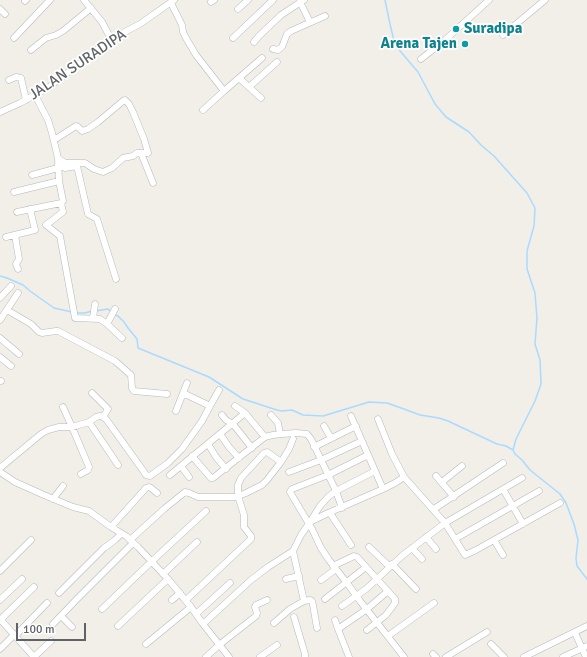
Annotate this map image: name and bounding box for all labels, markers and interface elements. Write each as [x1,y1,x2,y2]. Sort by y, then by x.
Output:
place label: Suradipa [464,20,522,38]
marker: Suradipa [451,24,461,34]
street label: JALAN SURADIPA [26,26,130,104]
place label: Arena Tajen [380,35,457,53]
marker: Arena Tajen [460,39,470,49]
scale bar [18,615,88,641]
text: 100 m [23,622,55,637]

